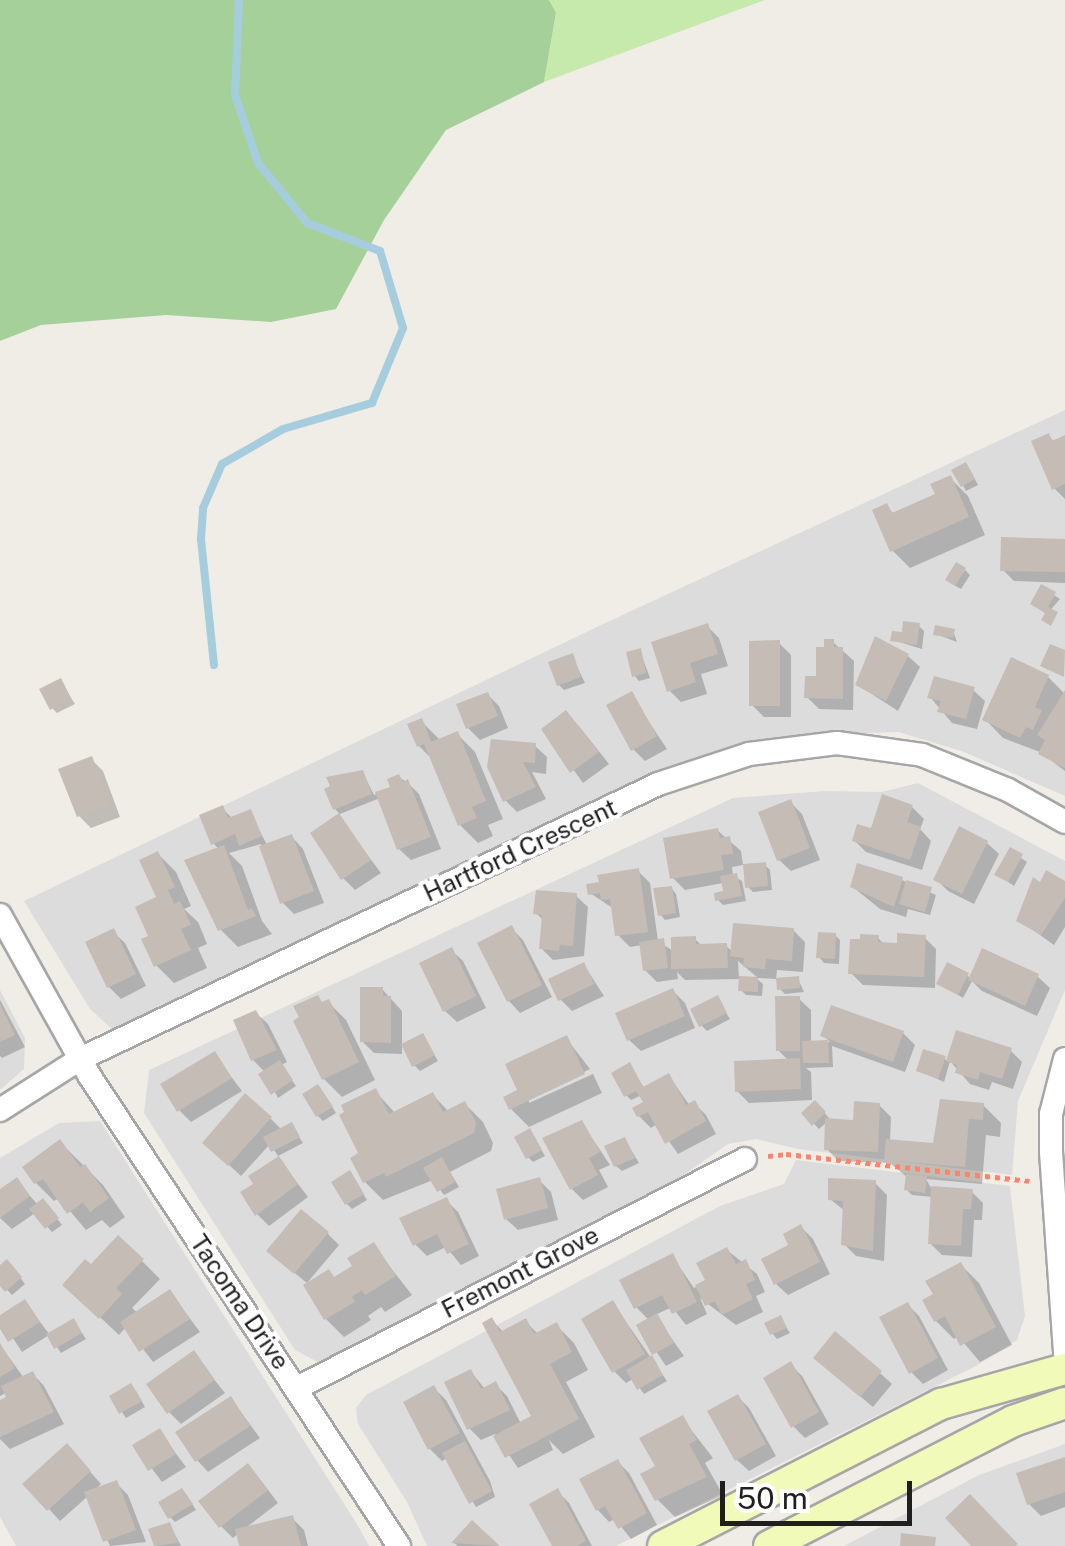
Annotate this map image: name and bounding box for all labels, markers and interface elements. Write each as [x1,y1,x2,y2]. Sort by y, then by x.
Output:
street label: Hartford Crescent [418,792,622,908]
street label: Fremont Grove [436,1220,604,1324]
street label: Tacoma Drive [184,1229,296,1375]
scale bar [725,1461,918,1523]
text: 50 m [737,1480,808,1516]

